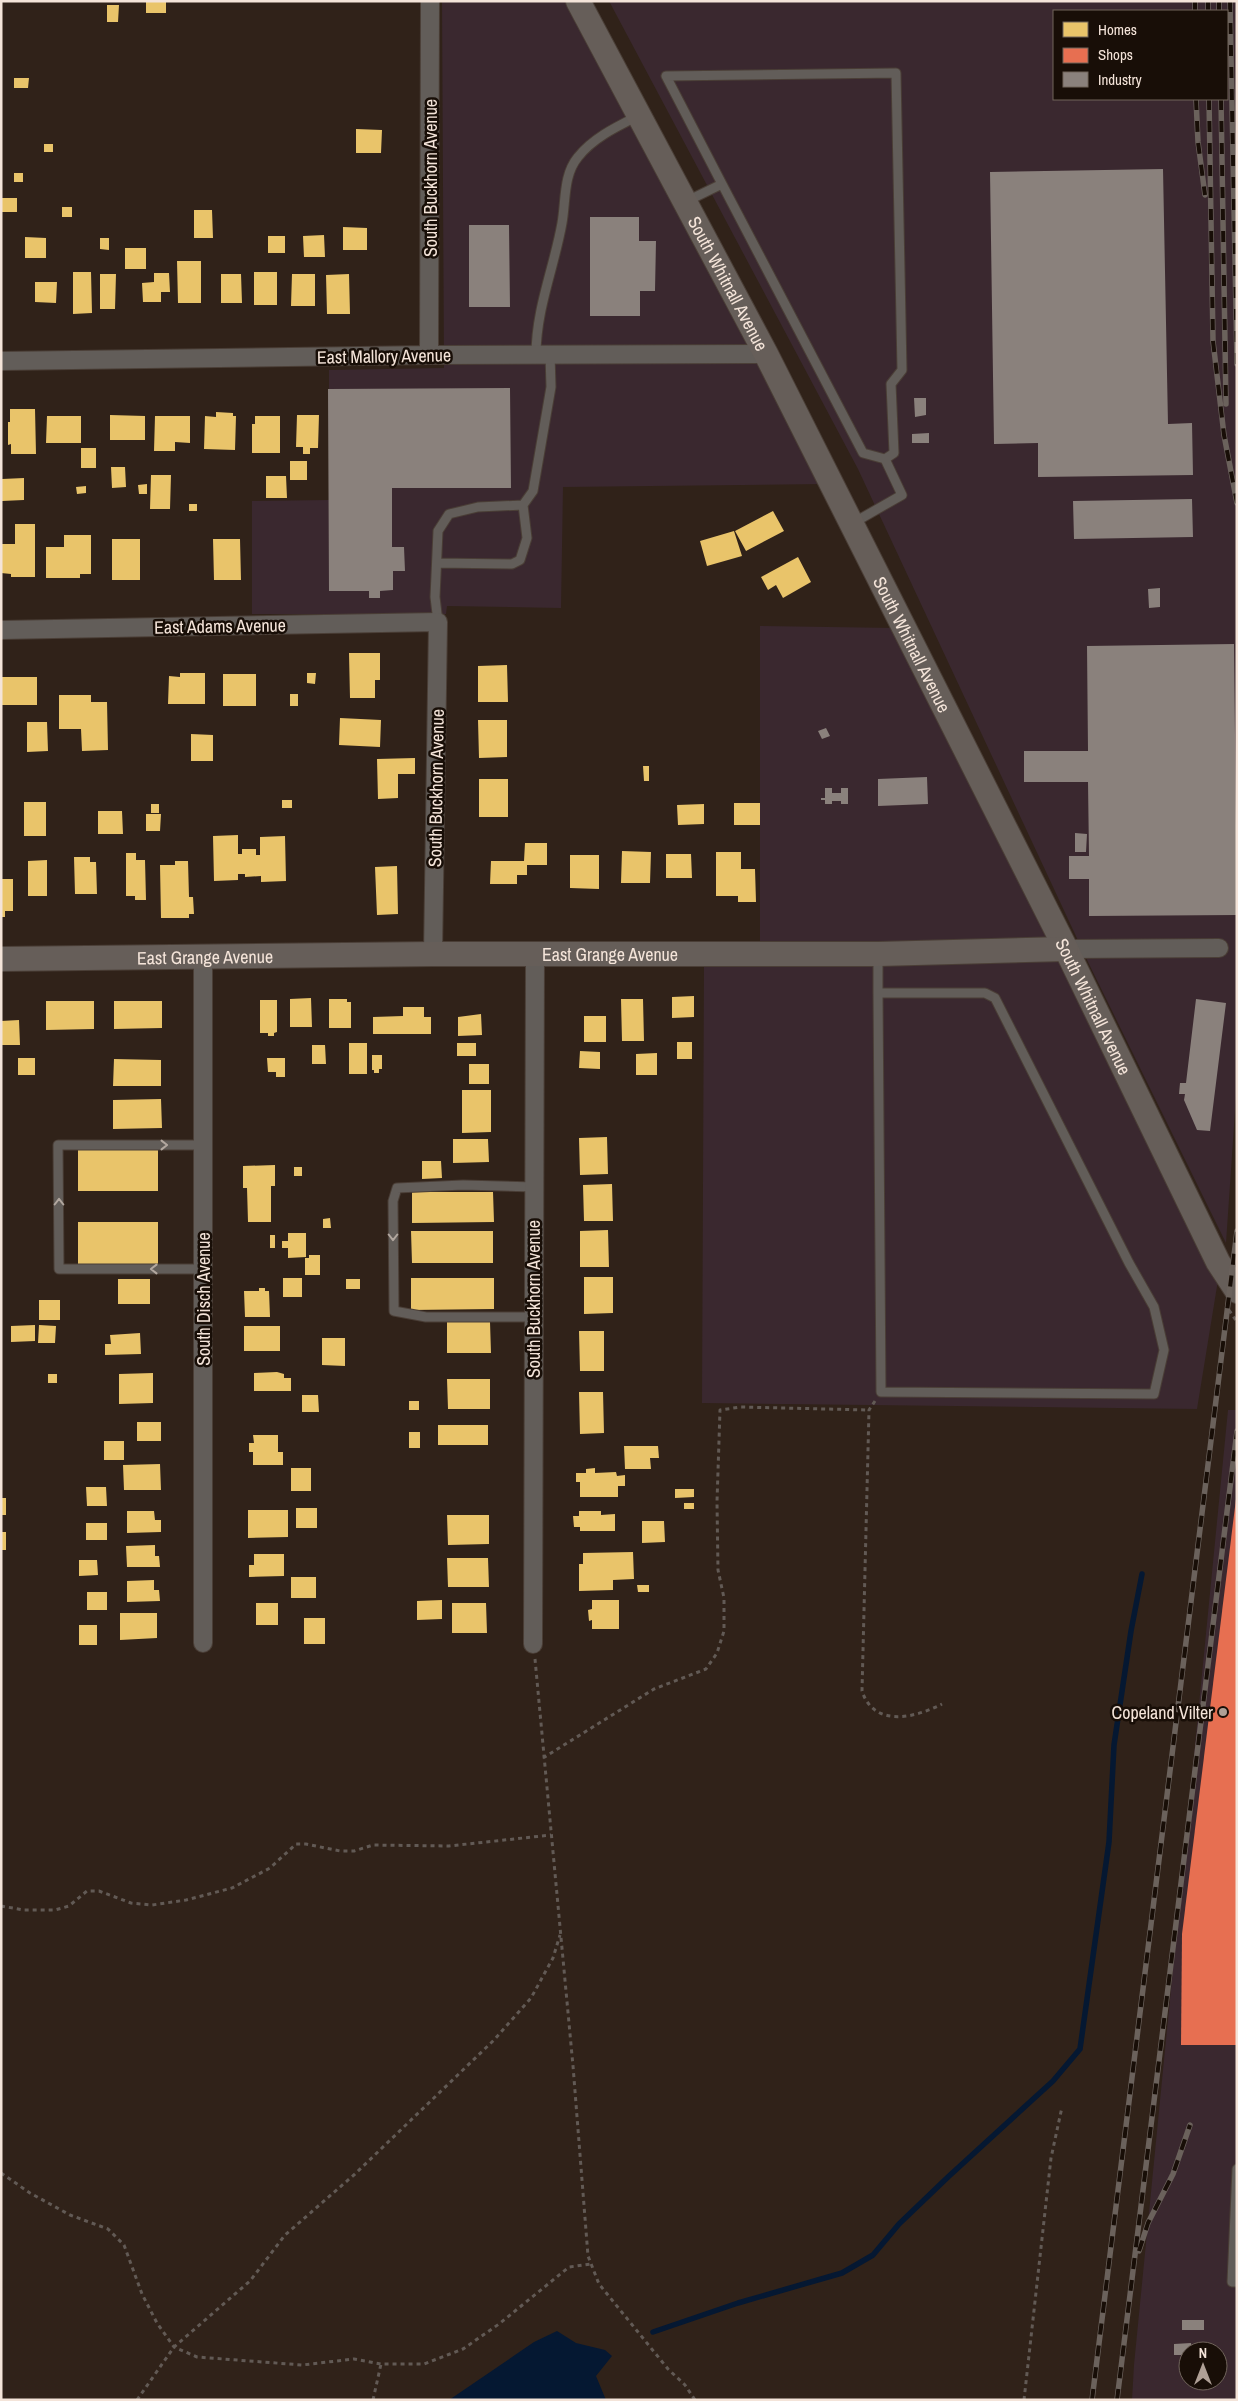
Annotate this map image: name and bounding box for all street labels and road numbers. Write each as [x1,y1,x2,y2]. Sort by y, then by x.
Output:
street label: South Buckhorn Avenue [418,99,443,257]
street label: South Whitnall Avenue [682,212,775,355]
street label: East Mallory Avenue [317,342,451,370]
street label: South Whitnall Avenue [868,572,957,717]
street label: East Adams Avenue [154,612,286,640]
street label: South Buckhorn Avenue [422,709,450,867]
street label: South Whitnall Avenue [1050,934,1138,1079]
street label: East Grange Avenue [542,942,678,967]
street label: East Grange Avenue [137,943,273,970]
street label: South Buckhorn Avenue [521,1220,546,1378]
street label: South Disch Avenue [191,1232,216,1366]

